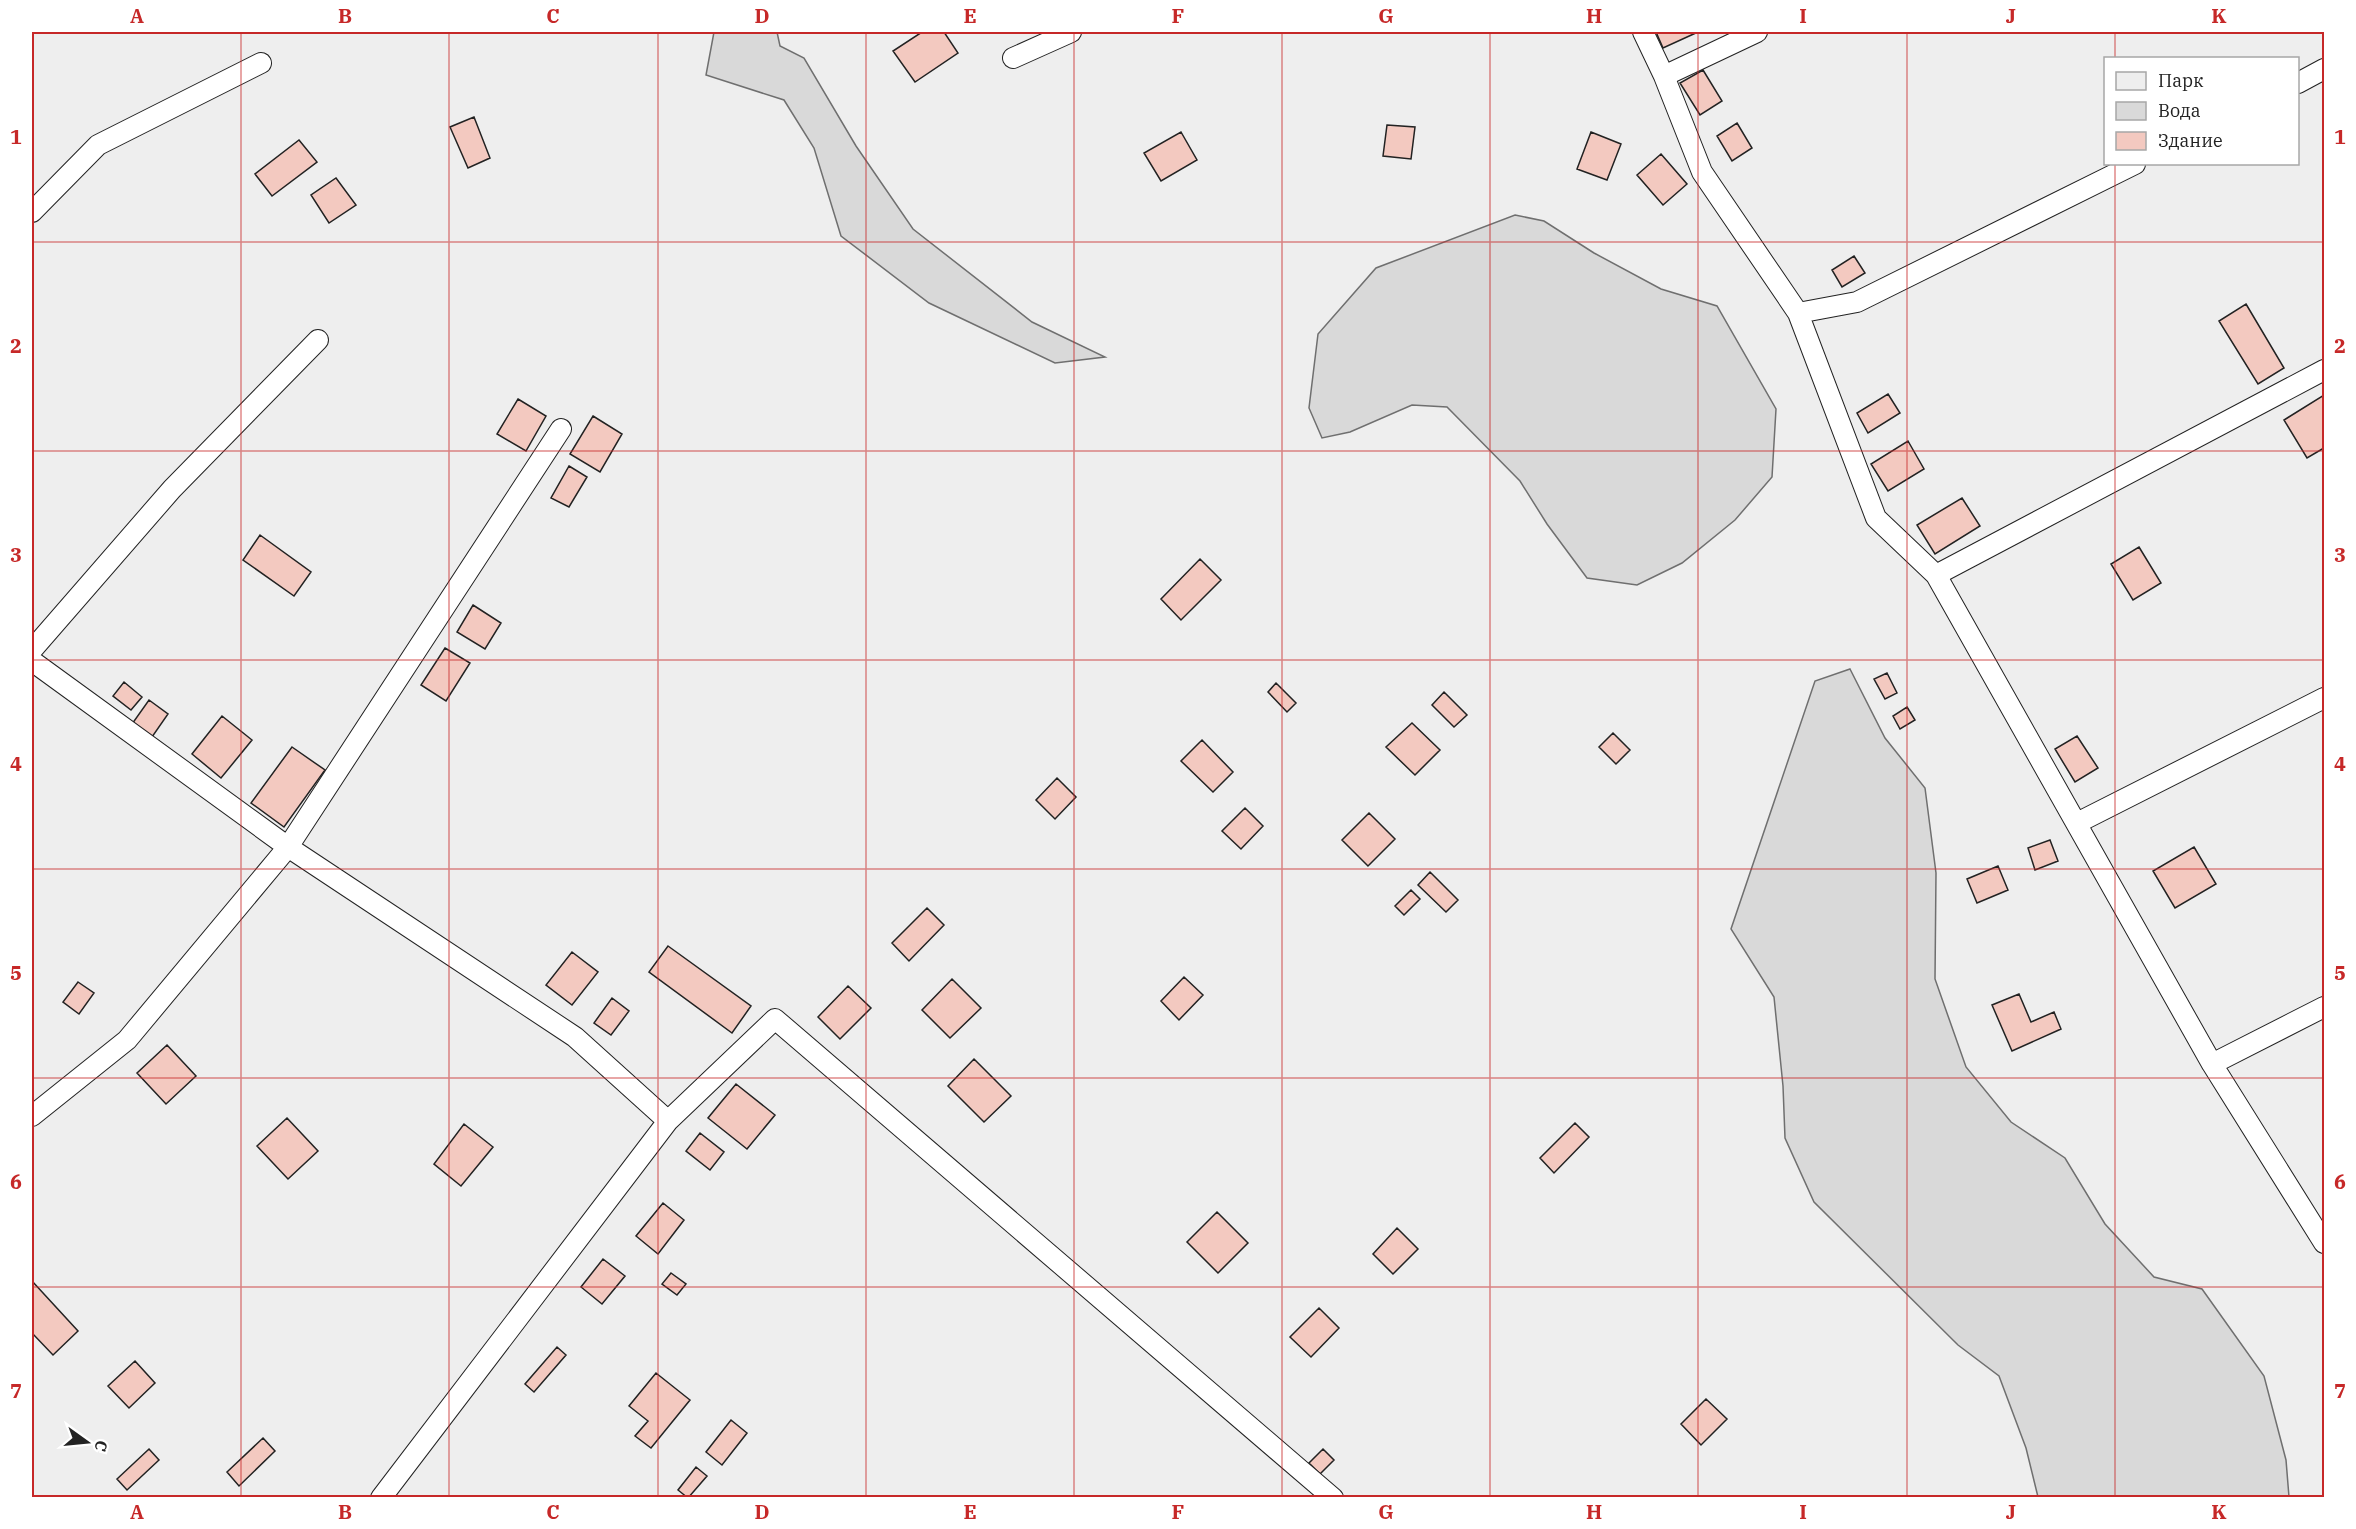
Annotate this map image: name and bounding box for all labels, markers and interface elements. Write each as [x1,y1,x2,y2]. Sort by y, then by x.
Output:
text: A [130,2,144,29]
text: B [338,2,352,29]
text: C [546,2,560,29]
text: D [754,2,770,29]
text: E [963,2,977,29]
text: F [1172,2,1184,29]
text: G [1378,2,1394,29]
text: H [1586,2,1602,29]
text: I [1799,2,1807,29]
text: J [2006,2,2016,29]
text: K [2211,2,2227,29]
legend [2104,57,2299,165]
text: Парк [2158,69,2204,92]
text: Вода [2158,99,2201,122]
text: 1 [10,123,22,150]
text: 1 [2334,123,2346,150]
text: Здание [2158,129,2223,152]
text: 2 [10,332,22,359]
text: 2 [2334,332,2346,359]
text: 3 [10,541,22,568]
text: 3 [2334,541,2346,568]
text: 4 [10,750,22,777]
text: 4 [2334,750,2346,777]
text: 5 [10,959,22,986]
text: 5 [2334,959,2346,986]
text: 6 [10,1168,22,1195]
text: 6 [2334,1168,2346,1195]
text: 7 [10,1377,22,1404]
text: 7 [2334,1377,2346,1404]
north arrow [57,1412,117,1472]
text: С [90,1438,113,1454]
text: A [130,1498,144,1525]
text: B [338,1498,352,1525]
text: C [546,1498,560,1525]
text: D [754,1498,770,1525]
text: E [963,1498,977,1525]
text: F [1172,1498,1184,1525]
text: G [1378,1498,1394,1525]
text: H [1586,1498,1602,1525]
text: I [1799,1498,1807,1525]
text: J [2006,1498,2016,1525]
text: K [2211,1498,2227,1525]

